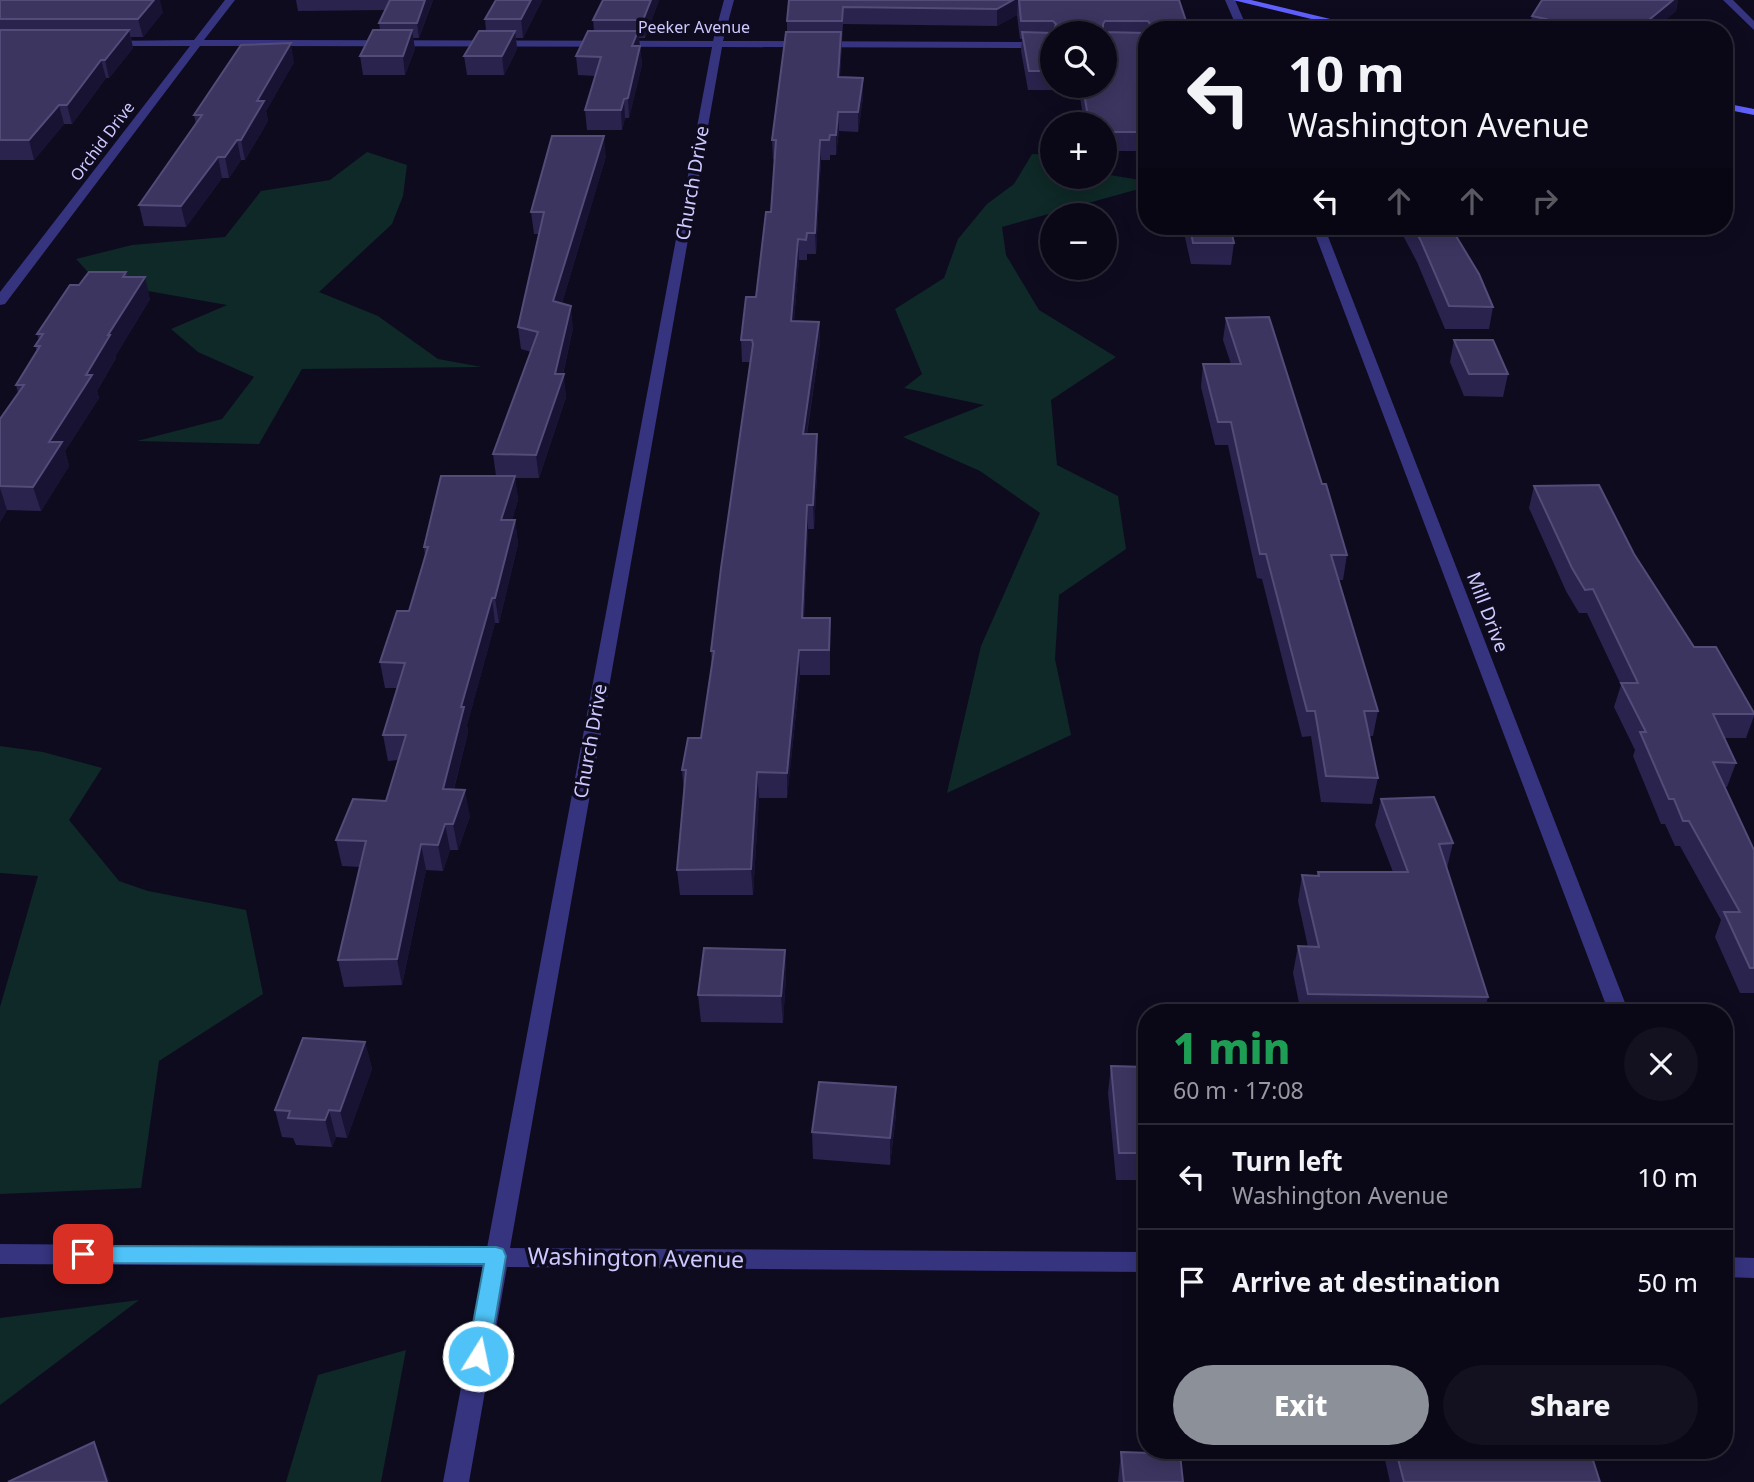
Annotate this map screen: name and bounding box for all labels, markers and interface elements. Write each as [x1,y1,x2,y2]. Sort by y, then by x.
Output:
street label: Peeker Avenue [638,16,750,38]
map controls [1040,21,1117,280]
button: search [1040,21,1117,98]
text: 10 m [1288,40,1405,106]
icon: left [1173,49,1264,140]
street label: Orchid Drive [65,97,139,185]
text: Washington Avenue [1288,103,1589,146]
button: + [1040,112,1117,189]
street label: Church Drive [669,124,715,242]
icon: left [1307,182,1345,220]
icon: ahead [1380,182,1418,220]
icon: ahead [1453,182,1491,220]
icon: right [1526,182,1564,220]
button: − [1040,203,1117,280]
street label: Mill Drive [1461,568,1515,656]
street label: Church Drive [567,682,613,800]
text: 1 min [1173,1019,1290,1076]
button: close [1624,1027,1698,1101]
text: 60 m · 17:08 [1173,1074,1304,1106]
text: Turn left [1232,1143,1343,1179]
icon: left [1173,1158,1211,1196]
text: 10 m [1637,1159,1698,1195]
text: Washington Avenue [1232,1179,1449,1211]
pin [53,1224,113,1284]
icon: arrive [64,1235,102,1273]
street label: Washington Avenue [527,1239,745,1275]
icon: arrive [1173,1263,1211,1301]
text: Arrive at destination [1232,1264,1501,1300]
text: 50 m [1637,1264,1698,1300]
position arrow [441,1319,515,1393]
button: Exit [1173,1365,1429,1445]
button: Share [1443,1365,1698,1445]

